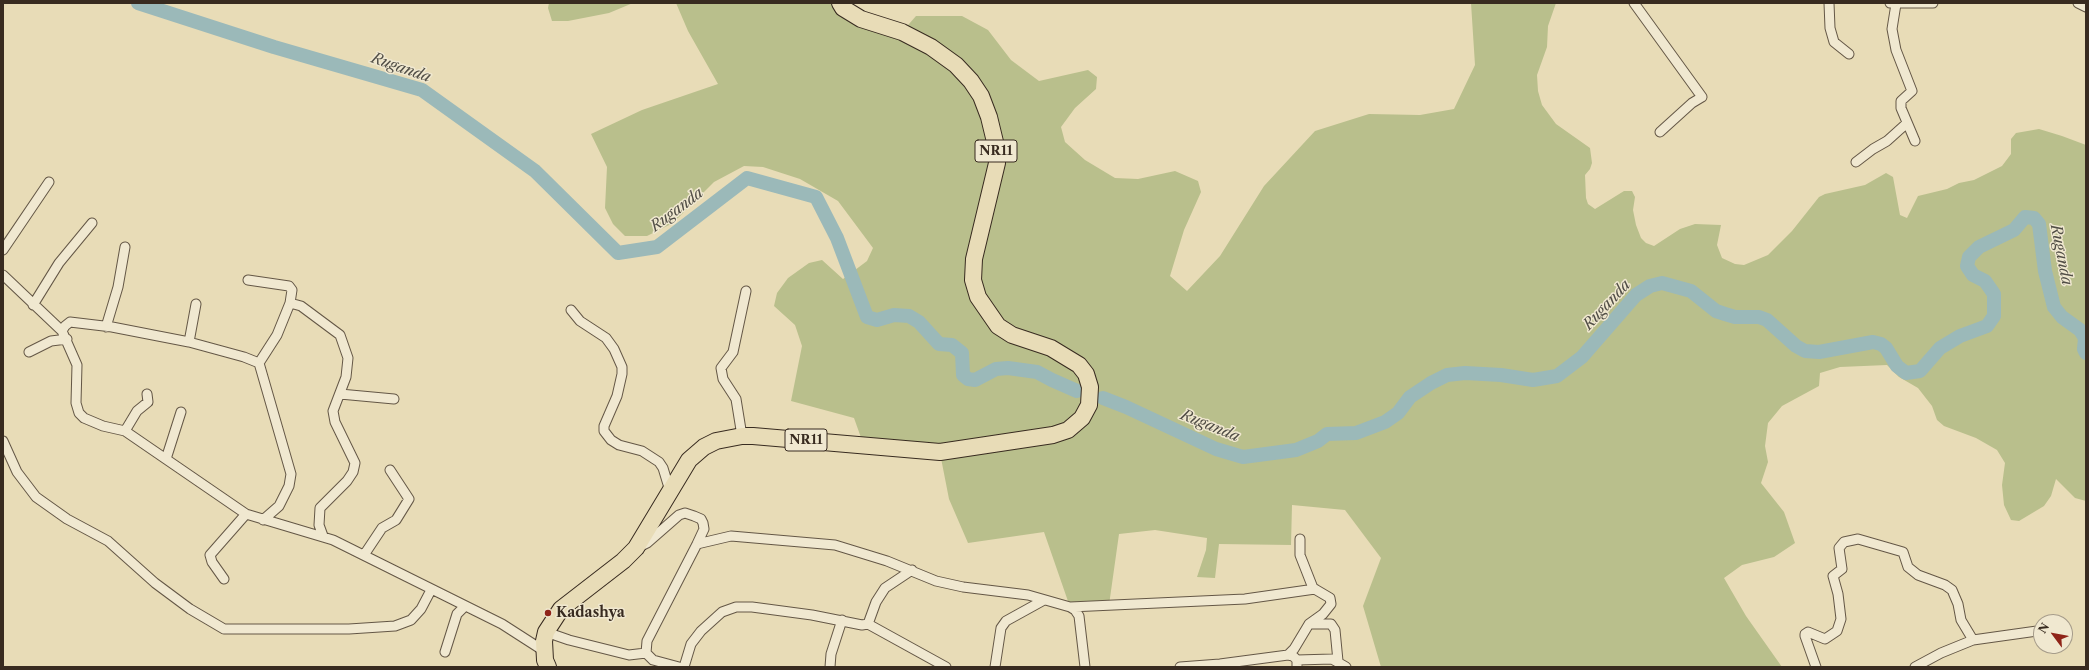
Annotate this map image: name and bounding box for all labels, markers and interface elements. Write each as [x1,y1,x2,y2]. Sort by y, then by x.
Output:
water label: Ruganda [369,49,433,87]
road number: NR11 [975,140,1017,162]
water label: Ruganda [647,184,707,236]
water label: Ruganda [2046,223,2076,287]
water label: Ruganda [1579,276,1635,334]
water label: Ruganda [1178,406,1242,446]
road number: NR11 [785,429,827,451]
place label: Kadashya [556,605,625,621]
marker: Kadashya [543,608,553,618]
north arrow [2033,614,2073,654]
text: N [2035,620,2052,636]

